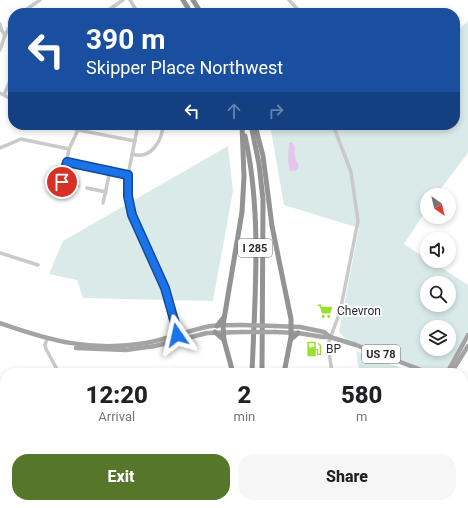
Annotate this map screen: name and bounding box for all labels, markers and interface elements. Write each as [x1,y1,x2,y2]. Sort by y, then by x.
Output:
text: 390 m [86,23,165,56]
icon: left [20,24,72,76]
text: Skipper Place Northwest [86,57,283,78]
icon: left [181,100,203,122]
icon: ahead [223,100,245,122]
icon: right [265,100,287,122]
pin [45,165,79,199]
icon: arrive [51,171,73,193]
north arrow [420,188,456,224]
map controls [420,188,456,356]
button: sound [420,232,456,268]
road number: I 285 [238,239,272,257]
button: search [420,276,456,312]
supermarket icon: Chevron [316,302,334,320]
place label: Chevron [337,304,381,318]
position arrow [156,314,198,356]
button: layers [420,320,456,356]
fuel station icon: BP [305,340,323,358]
place label: BP [326,342,341,356]
road number: US 78 [362,345,400,363]
text: 12:20 [86,381,148,409]
text: 2 [237,381,251,409]
text: 580 [341,381,382,409]
text: Arrival [98,409,135,424]
text: min [234,409,255,424]
text: m [356,409,367,424]
button: Exit [12,454,230,500]
button: Share [238,454,456,500]

